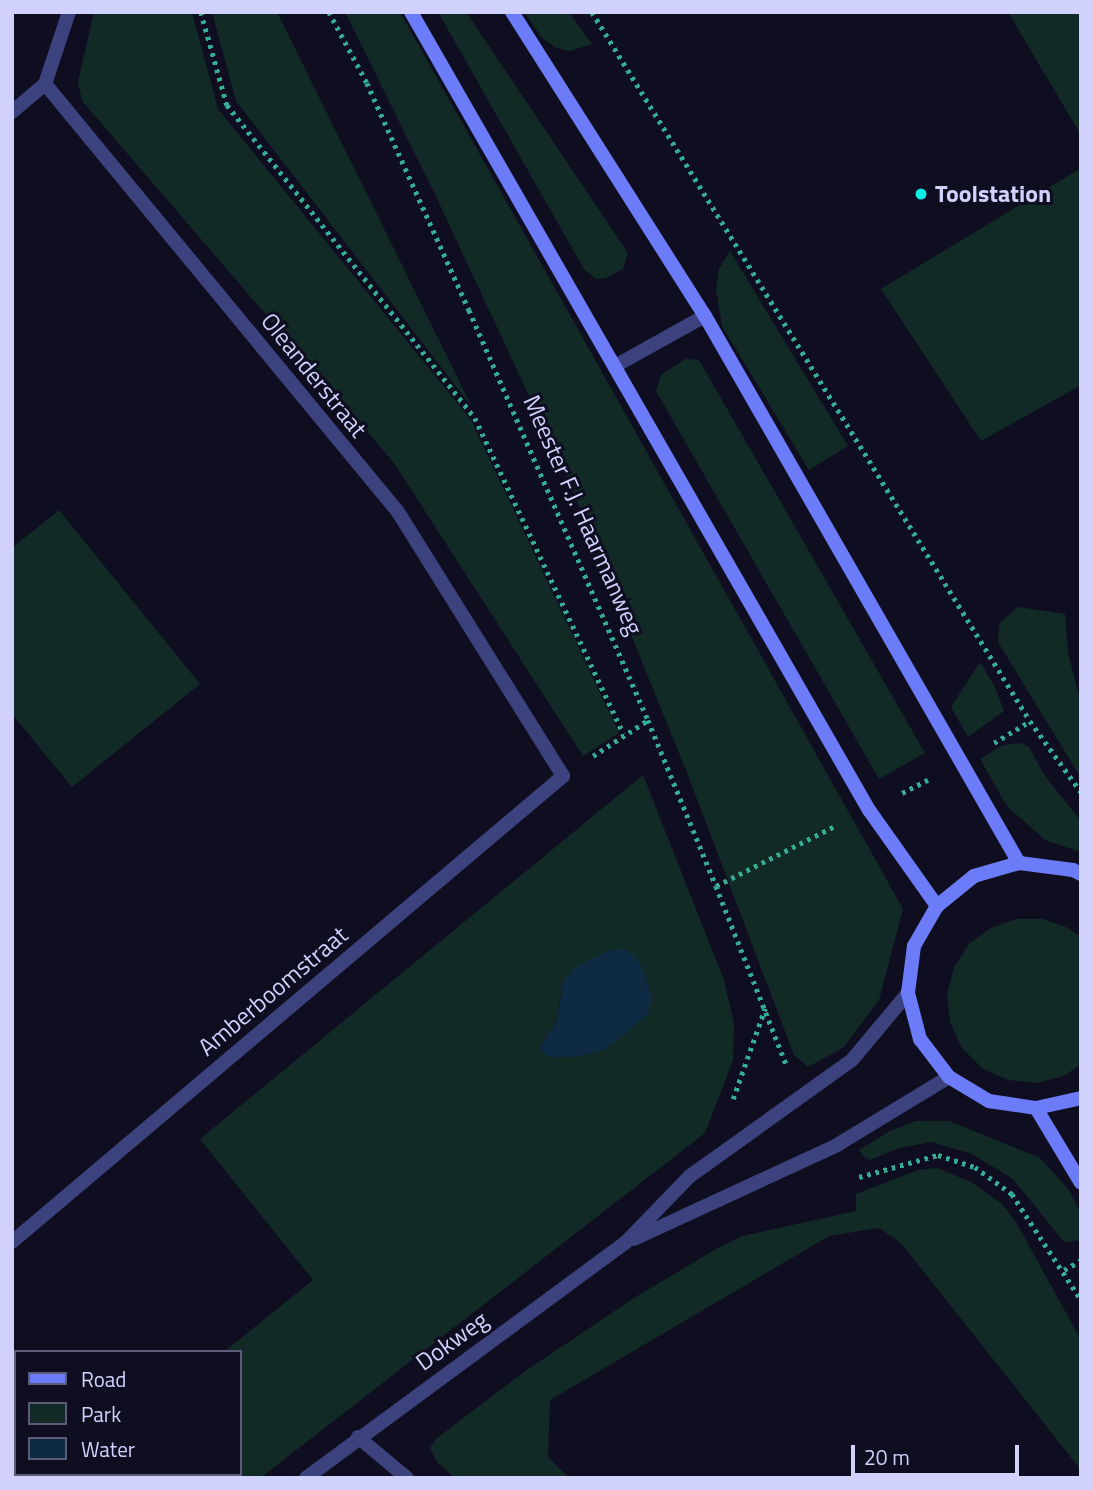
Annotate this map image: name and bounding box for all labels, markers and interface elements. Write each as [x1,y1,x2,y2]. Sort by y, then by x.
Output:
place label: Toolstation [935,180,1051,208]
marker: Toolstation [913,186,929,202]
street label: Oleanderstraat [255,307,373,443]
street label: Meester F.J. Haarmanweg [517,391,649,639]
street label: Amberboomstraat [193,920,353,1062]
street label: Dokweg [410,1305,494,1377]
legend [14,1350,242,1476]
text: Road [81,1363,126,1395]
text: Park [81,1398,121,1430]
scale bar [855,1430,1023,1474]
text: Water [81,1433,135,1465]
text: 20 m [864,1441,910,1473]

